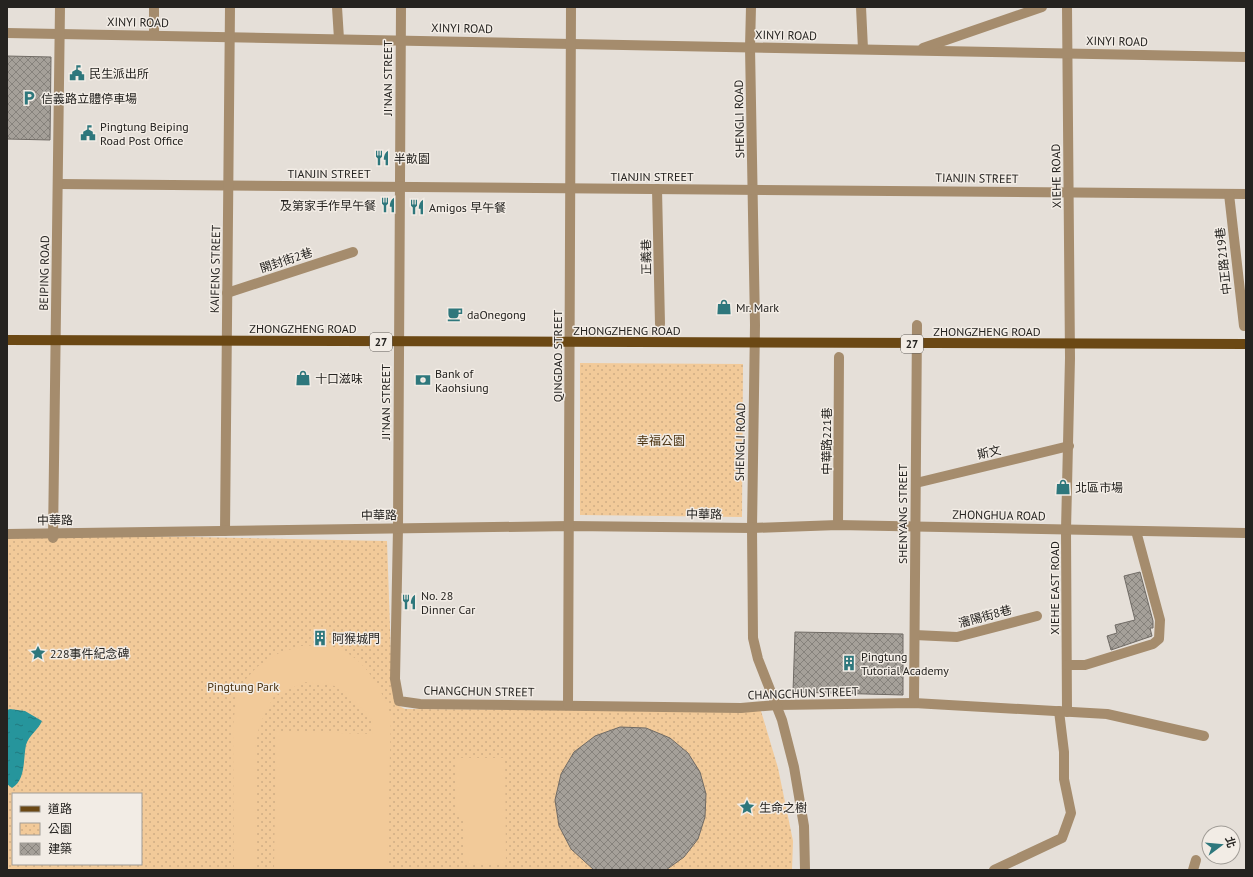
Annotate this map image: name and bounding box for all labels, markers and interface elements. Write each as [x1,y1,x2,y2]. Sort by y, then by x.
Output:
street label: XINYI ROAD [107,14,169,30]
street label: XINYI ROAD [431,20,493,36]
street label: XINYI ROAD [755,27,817,43]
street label: XINYI ROAD [1086,33,1148,49]
street label: JI'NAN STREET [380,40,395,117]
public building icon: 民生派出所 [68,64,86,82]
place label: 民生派出所 [89,66,149,81]
street label: SHENGLI ROAD [731,79,747,158]
parking icon: 信義路立體停車場 [20,89,38,107]
place label: 信義路立體停車場 [41,91,137,106]
place label: Pingtung Beiping Road Post Office [100,119,189,148]
public building icon: Pingtung Beiping Road Post Office [79,124,97,142]
street label: XIEHE ROAD [1048,144,1064,208]
restaurant icon: 半畝園 [373,149,391,167]
place label: 半畝園 [394,151,430,166]
street label: TIANJIN STREET [287,166,371,181]
street label: TIANJIN STREET [610,169,694,184]
street label: TIANJIN STREET [935,170,1019,186]
restaurant icon: 及第家手作早午餐 [379,196,397,214]
place label: 及第家手作早午餐 [280,198,376,213]
restaurant icon: Amigos 早午餐 [408,198,426,216]
place label: Amigos 早午餐 [429,200,506,215]
street label: KAIFENG STREET [207,224,223,313]
street label: 中正路219巷 [1212,227,1234,295]
street label: BEIPING ROAD [36,235,52,311]
street label: 正義巷 [638,239,654,275]
street label: 開封街2巷 [258,244,314,276]
shop icon: Mr. Mark [715,298,733,316]
place label: Mr. Mark [736,300,779,315]
cafe icon: daOnegong [446,305,464,323]
place label: daOnegong [467,307,526,322]
street label: QINGDAO STREET [550,309,565,402]
street label: ZHONGZHENG ROAD [249,321,357,336]
street label: ZHONGZHENG ROAD [573,323,681,338]
street label: ZHONGZHENG ROAD [933,324,1041,339]
road number: 27 [370,333,392,351]
road number: 27 [901,335,923,353]
street label: JI'NAN STREET [378,364,393,441]
place label: Bank of Kaohsiung [435,366,489,395]
shop icon: 十口滋味 [294,369,312,387]
place label: 十口滋味 [315,371,363,386]
bank icon: Bank of Kaohsiung [414,371,432,389]
street label: SHENGLI ROAD [732,402,748,481]
street label: 中華路221巷 [819,407,834,475]
park label: 幸福公園 [637,433,685,448]
street label: 斯文 [976,442,1002,462]
street label: SHENYANG STREET [895,464,910,564]
shop icon: 北區市場 [1054,478,1072,496]
place label: 北區市場 [1075,480,1123,495]
street label: 中華路 [686,506,722,522]
street label: 中華路 [361,507,397,523]
street label: ZHONGHUA ROAD [952,507,1046,523]
street label: 中華路 [37,512,73,528]
street label: XIEHE EAST ROAD [1047,541,1062,635]
place label: No. 28 Dinner Car [421,588,475,617]
restaurant icon: No. 28 Dinner Car [400,593,418,611]
street label: 瀋陽街8巷 [957,602,1013,630]
building icon: 阿猴城門 [311,629,329,647]
place label: 阿猴城門 [332,631,380,646]
place icon: 228事件紀念碑 [29,644,47,662]
place label: 228事件紀念碑 [50,646,130,661]
place label: Pingtung Tutorial Academy [861,649,949,678]
building icon: Pingtung Tutorial Academy [840,654,858,672]
park label: Pingtung Park [207,679,279,694]
street label: CHANGCHUN STREET [423,683,535,699]
street label: CHANGCHUN STREET [747,684,859,702]
legend [12,793,142,865]
place icon: 生命之樹 [738,798,756,816]
place label: 生命之樹 [759,800,807,815]
text: 道路 [48,801,72,816]
text: 公園 [48,821,72,836]
north arrow [1201,825,1241,865]
text: 北 [1222,835,1239,849]
text: 建築 [48,841,72,856]

